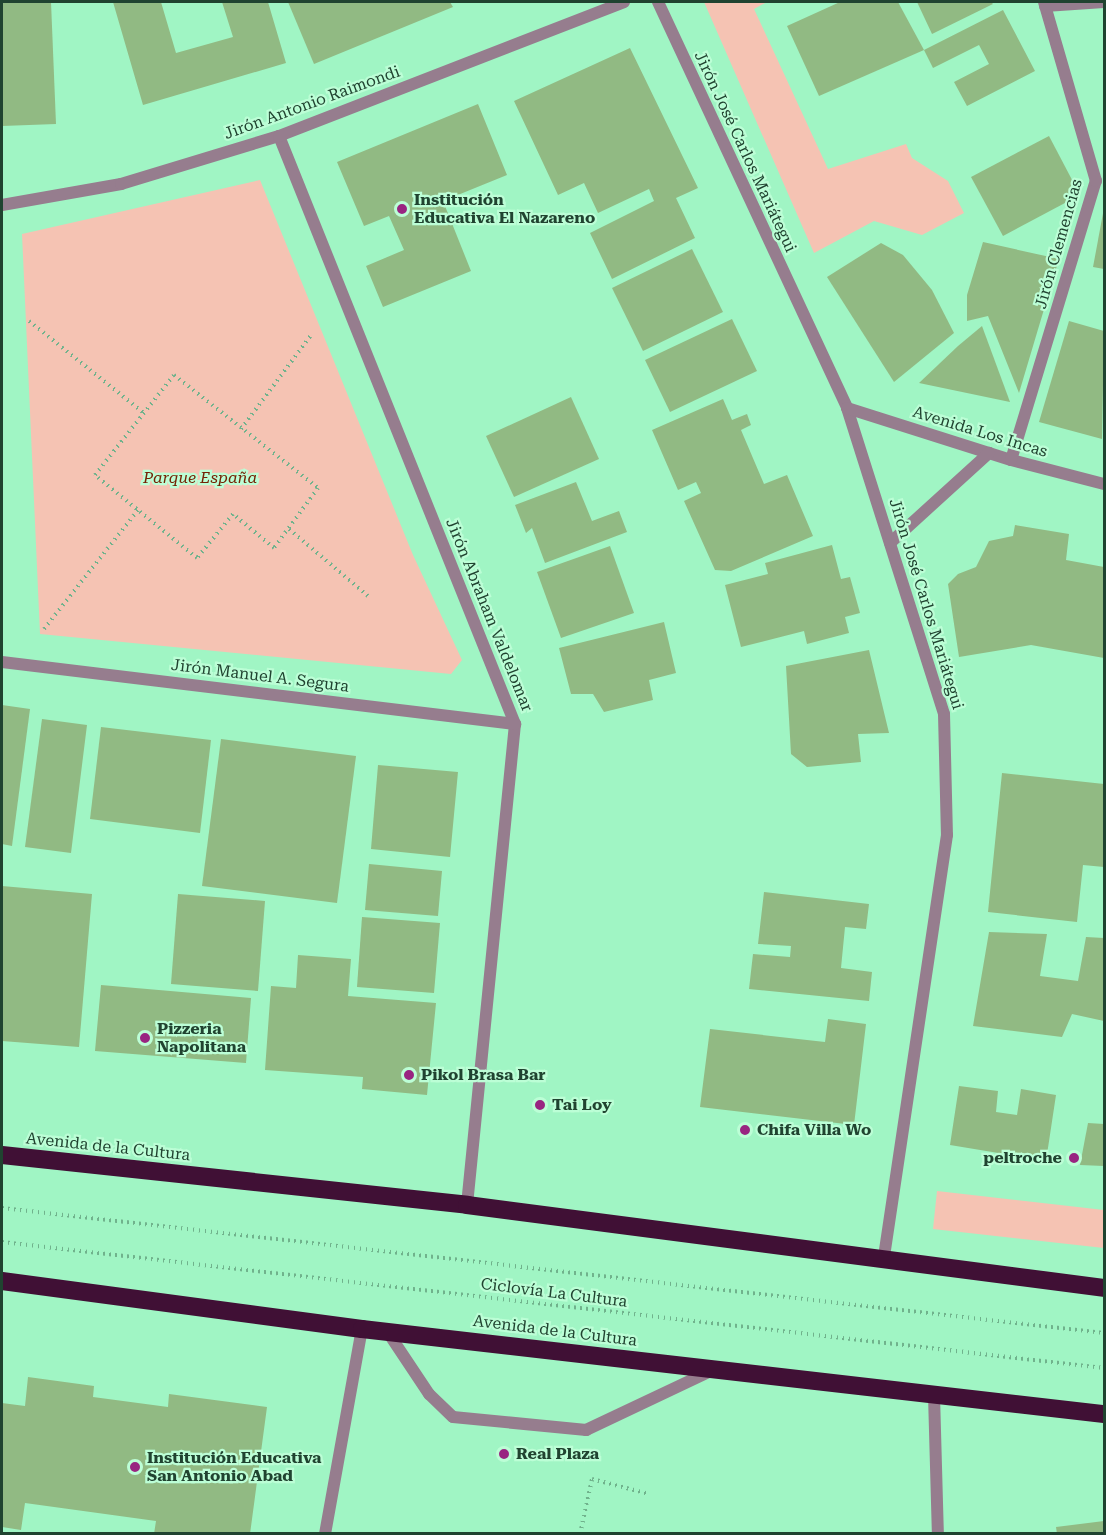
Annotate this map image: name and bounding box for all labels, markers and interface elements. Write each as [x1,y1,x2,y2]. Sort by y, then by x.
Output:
street label: Jirón José Carlos Mariátegui [690,48,800,256]
street label: Jirón Antonio Raimondi [221,62,403,144]
street label: Jirón Clemencias [1031,177,1087,311]
place label: Institución Educativa El Nazareno [414,190,595,228]
marker: Institución Educativa El Nazareno [395,202,409,216]
street label: Avenida Los Incas [910,402,1050,462]
park label: Parque España [143,468,257,488]
street label: Jirón José Carlos Mariátegui [885,496,967,712]
street label: Jirón Abraham Valdelomar [441,516,537,714]
street label: Jirón Manuel A. Segura [170,656,350,696]
place label: Pizzeria Napolitana [157,1019,246,1057]
marker: Pizzeria Napolitana [138,1031,152,1045]
place label: Pikol Brasa Bar [421,1065,546,1085]
marker: Pikol Brasa Bar [402,1068,416,1082]
place label: Tai Loy [552,1095,612,1115]
marker: Tai Loy [533,1098,547,1112]
place label: Chifa Villa Wo [757,1120,871,1140]
marker: Chifa Villa Wo [738,1123,752,1137]
street label: Avenida de la Cultura [25,1129,191,1165]
place label: peltroche [983,1148,1062,1168]
marker: peltroche [1067,1151,1081,1165]
street label: Ciclovía La Cultura [480,1274,628,1312]
street label: Avenida de la Cultura [472,1311,638,1351]
place label: Real Plaza [516,1444,599,1464]
marker: Real Plaza [497,1447,511,1461]
place label: Institución Educativa San Antonio Abad [147,1448,321,1486]
marker: Institución Educativa San Antonio Abad [128,1460,142,1474]

